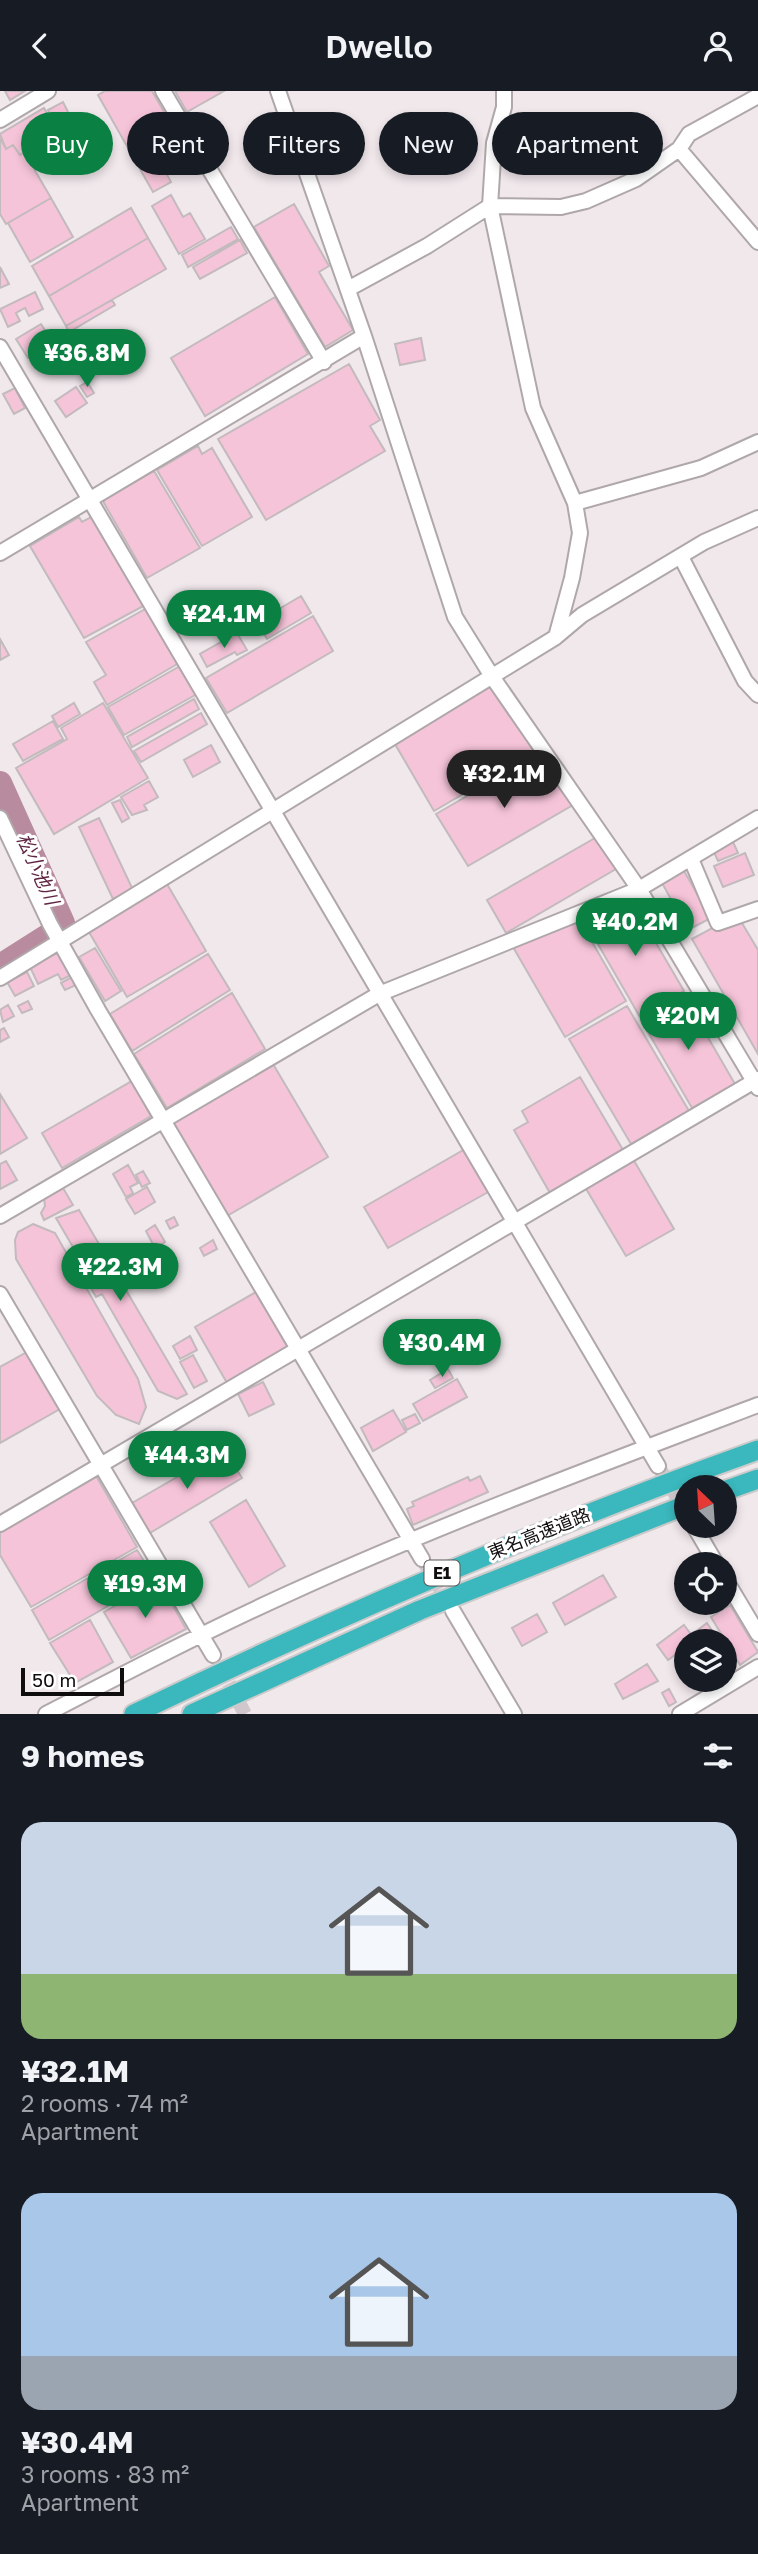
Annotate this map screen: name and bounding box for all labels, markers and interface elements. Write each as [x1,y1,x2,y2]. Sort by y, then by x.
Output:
icon: back [21,27,59,65]
text: Dwello [325,27,433,65]
icon: person [699,27,737,65]
chip: Buy [21,112,113,175]
chip: Rent [127,112,229,175]
chip: Filters [243,112,365,175]
chip: New [379,112,478,175]
chip: Apartment [492,112,663,175]
pin: ¥36.8M [30,329,144,389]
text: ¥36.8M [44,338,130,366]
pin: ¥24.1M [167,591,281,650]
text: ¥24.1M [182,599,266,627]
pin: ¥32.1M [447,751,561,810]
text: ¥32.1M [463,759,545,787]
water label: 松小池川 [12,829,65,910]
pin: ¥40.2M [578,899,692,958]
text: ¥40.2M [592,907,678,935]
pin: ¥20M [647,993,729,1052]
text: ¥20M [656,1001,720,1029]
pin: ¥22.3M [63,1243,177,1303]
text: ¥22.3M [77,1252,163,1280]
pin: ¥30.4M [385,1319,499,1379]
text: ¥30.4M [399,1328,485,1356]
pin: ¥44.3M [130,1431,244,1491]
text: ¥44.3M [144,1440,230,1468]
north arrow [674,1475,737,1538]
map controls [674,1475,737,1692]
street label: 東名高速道路 [484,1503,593,1564]
button: locate [674,1552,737,1615]
pin: ¥19.3M [88,1561,202,1620]
road number: E1 [424,1561,460,1585]
text: ¥19.3M [103,1569,187,1597]
button: layers [674,1629,737,1692]
scale bar [21,1665,124,1697]
text: 50 m [32,1668,76,1691]
icon: filters [699,1737,737,1775]
text: 9 homes [21,1738,144,1774]
icon: home [316,1868,442,1994]
text: ¥32.1M [21,2053,129,2089]
text: 2 rooms · 74 m² [21,2089,188,2117]
text: Apartment [21,2117,139,2145]
icon: home [316,2239,442,2365]
text: ¥30.4M [21,2424,134,2460]
text: 3 rooms · 83 m² [21,2460,189,2488]
text: Apartment [21,2488,139,2516]

